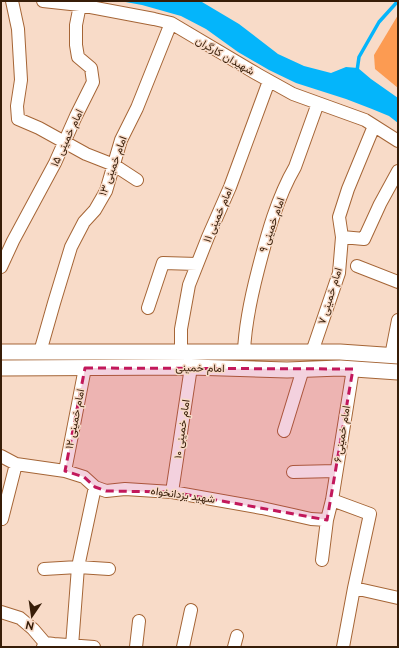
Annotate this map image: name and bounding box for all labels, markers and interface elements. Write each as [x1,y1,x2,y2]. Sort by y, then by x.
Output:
street label: شهیدان کارگران [193,34,257,78]
street label: امام خمینی ۱۵ [48,107,87,169]
street label: امام خمینی ۱۳ [96,134,131,198]
street label: امام خمینی ۱۱ [201,186,236,245]
street label: امام خمینی ۹ [257,196,288,255]
street label: امام خمینی ۷ [315,266,346,326]
street label: امام خمینی [175,361,225,376]
street label: امام خمینی ۱۲ [63,388,88,450]
street label: امام خمینی ۱۰ [171,398,194,460]
street label: امام خمینی ۶ [331,405,354,463]
street label: شهید یزدانخواه [150,484,216,506]
north arrow [12,596,52,636]
text: N [24,618,35,633]

